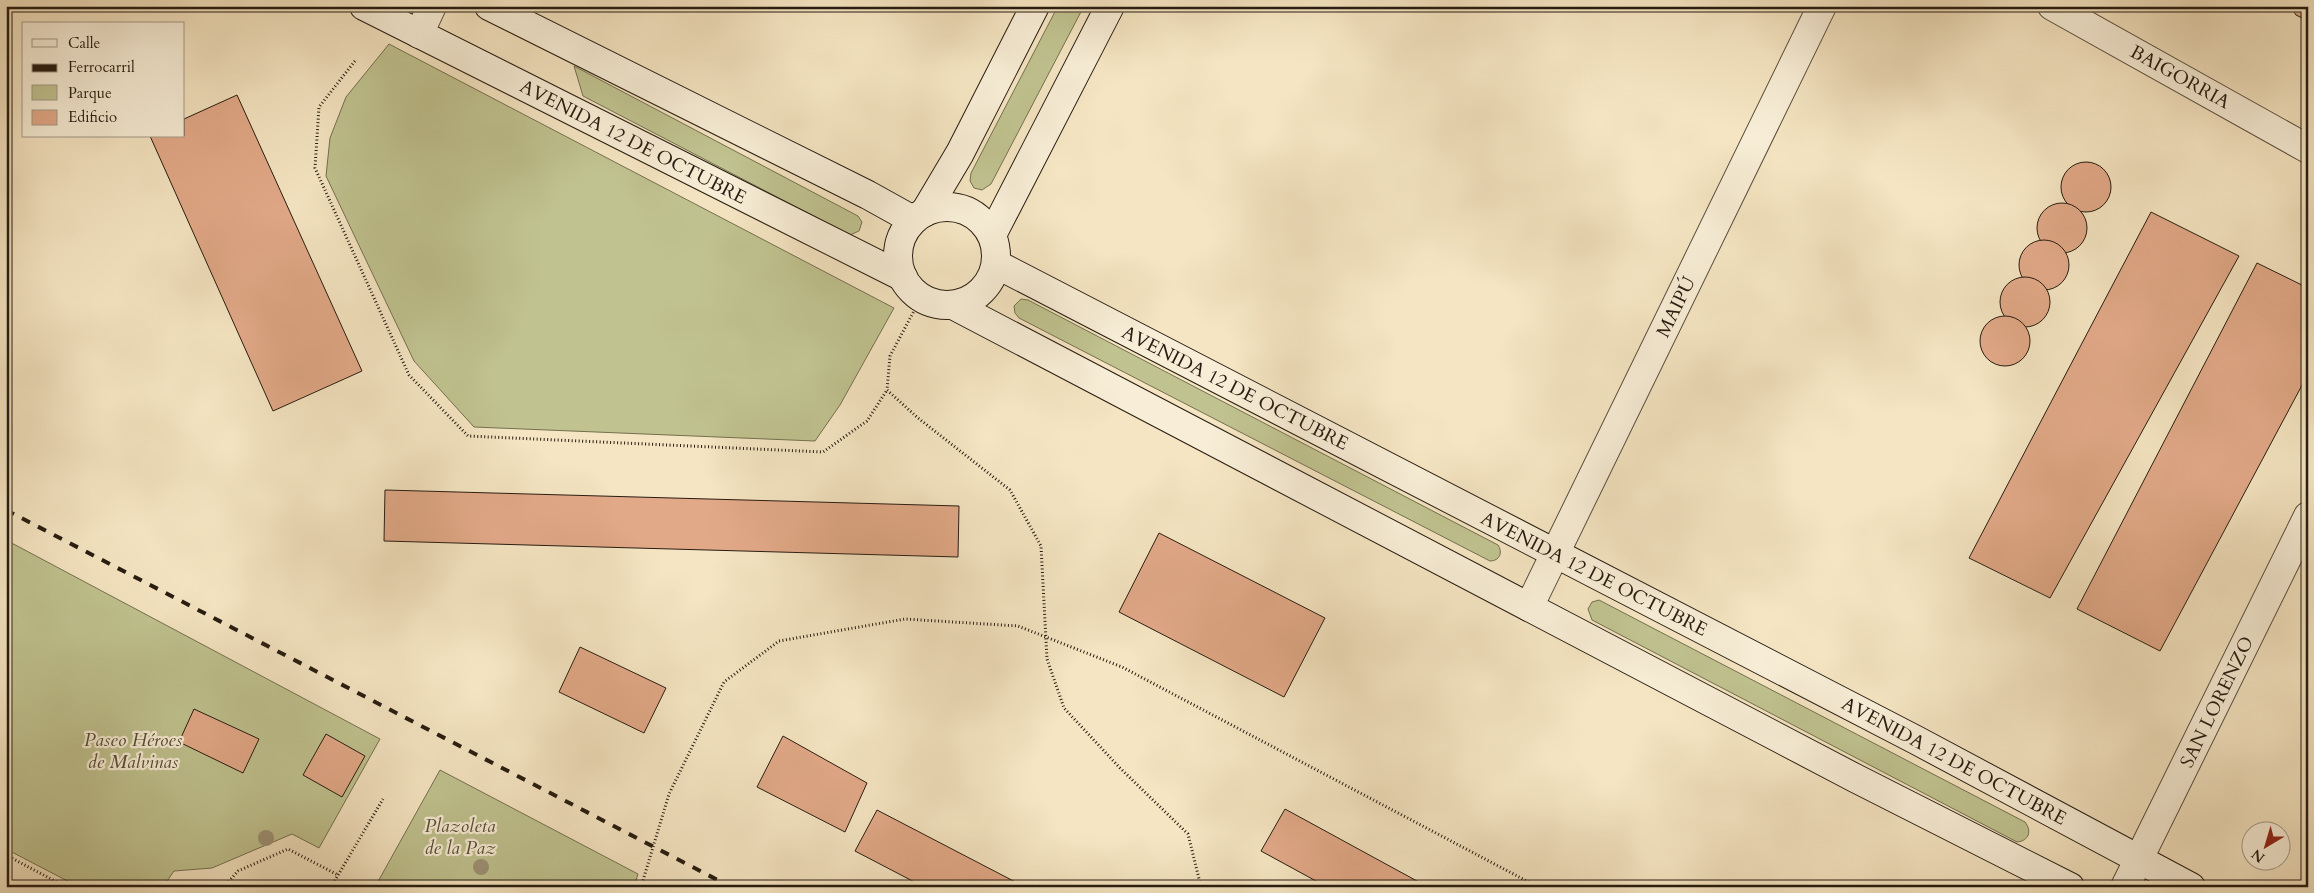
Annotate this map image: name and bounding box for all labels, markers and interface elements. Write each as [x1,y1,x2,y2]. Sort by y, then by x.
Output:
legend [22,22,185,138]
text: Calle [68,33,101,53]
street label: BAIGORRIA [2125,39,2235,115]
text: Ferrocarril [68,57,135,77]
street label: AVENIDA 12 DE OCTUBRE [515,73,751,211]
text: Parque [68,83,112,103]
text: Edificio [68,107,117,127]
street label: MAIPÚ [1650,272,1702,342]
street label: AVENIDA 12 DE OCTUBRE [1117,319,1353,457]
street label: AVENIDA 12 DE OCTUBRE [1476,505,1712,643]
street label: SAN LORENZO [2174,632,2260,772]
street label: AVENIDA 12 DE OCTUBRE [1837,691,2071,831]
park label: Paseo Héroes de Malvinas [84,727,183,775]
park label: Plazoleta de la Paz [424,813,496,861]
north arrow [2242,820,2292,870]
text: N [2248,845,2269,867]

